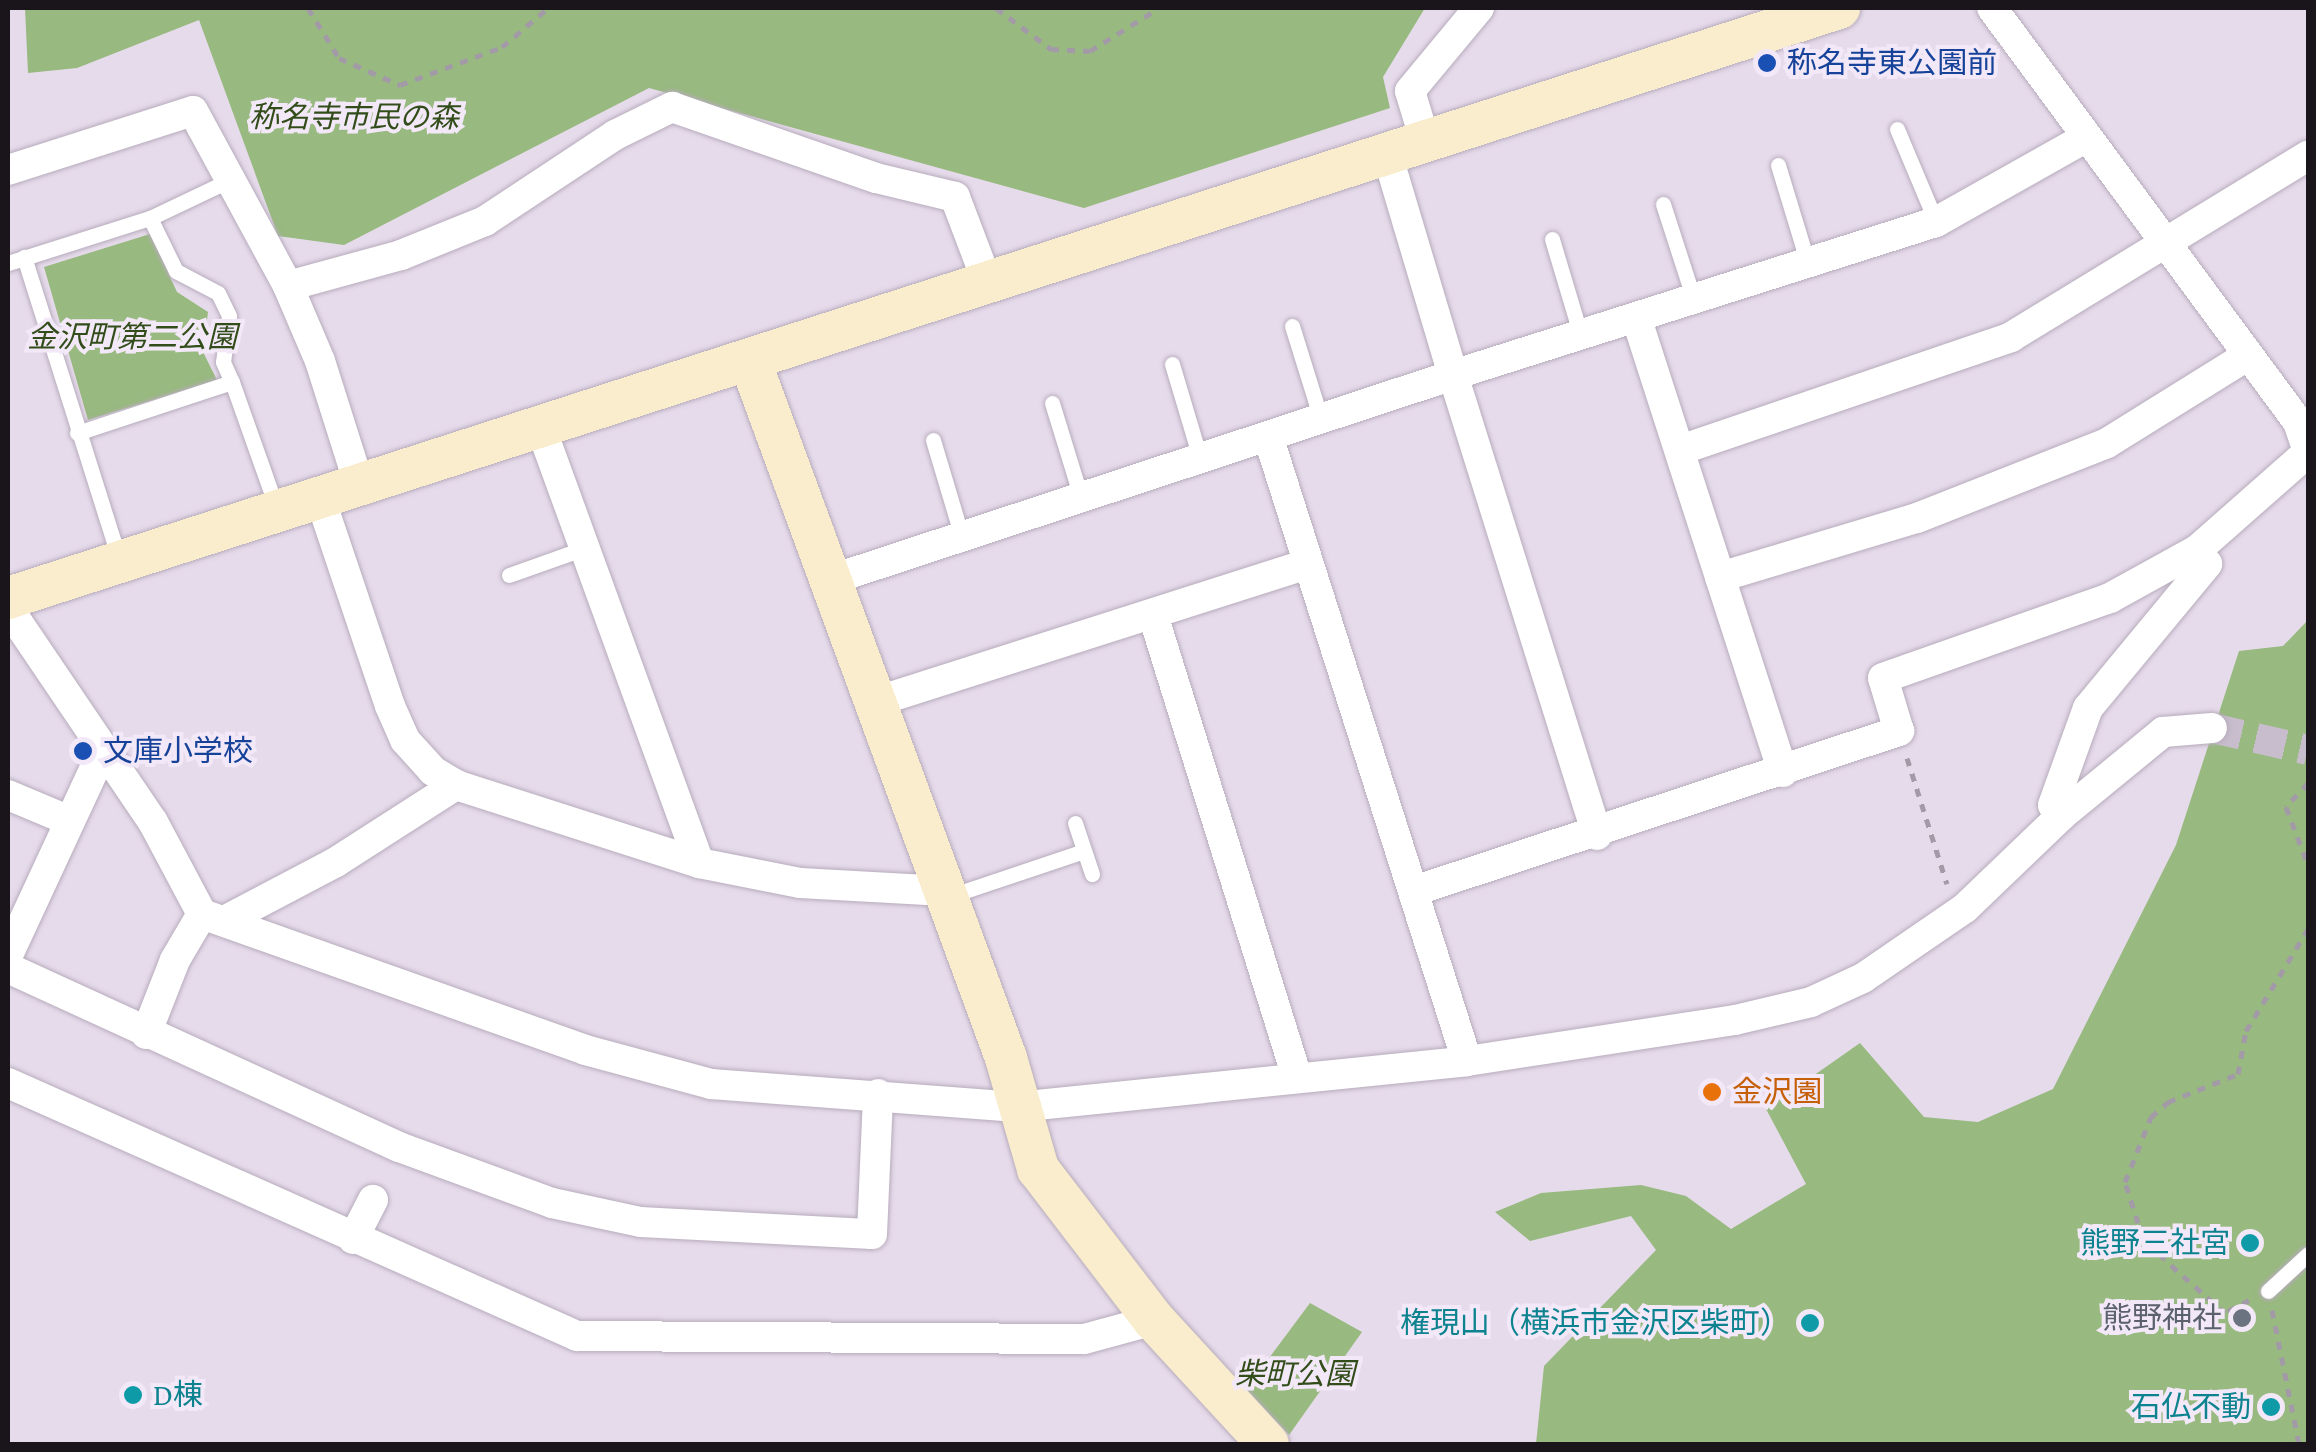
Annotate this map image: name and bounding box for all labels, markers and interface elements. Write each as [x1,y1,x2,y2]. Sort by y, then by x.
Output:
place label: 称名寺東公園前 [1787,45,1997,81]
marker: 称名寺東公園前 [1756,52,1778,74]
park label: 称名寺市民の森 [249,99,459,135]
park label: 金沢町第二公園 [27,319,237,355]
place label: 文庫小学校 [103,733,253,769]
marker: 文庫小学校 [72,740,94,762]
place label: 金沢園 [1732,1074,1822,1110]
marker: 金沢園 [1701,1081,1723,1103]
place label: 熊野三社宮 [2080,1225,2230,1261]
marker: 熊野三社宮 [2239,1232,2261,1254]
place label: 熊野神社 [2102,1300,2222,1336]
place label: 権現山（横浜市金沢区柴町） [1400,1305,1790,1341]
marker: 熊野神社 [2231,1307,2253,1329]
marker: 権現山（横浜市金沢区柴町） [1799,1312,1821,1334]
park label: 柴町公園 [1235,1356,1355,1392]
place label: D棟 [153,1377,203,1413]
marker: D棟 [122,1384,144,1406]
place label: 石仏不動 [2131,1389,2251,1425]
marker: 石仏不動 [2260,1396,2282,1418]

